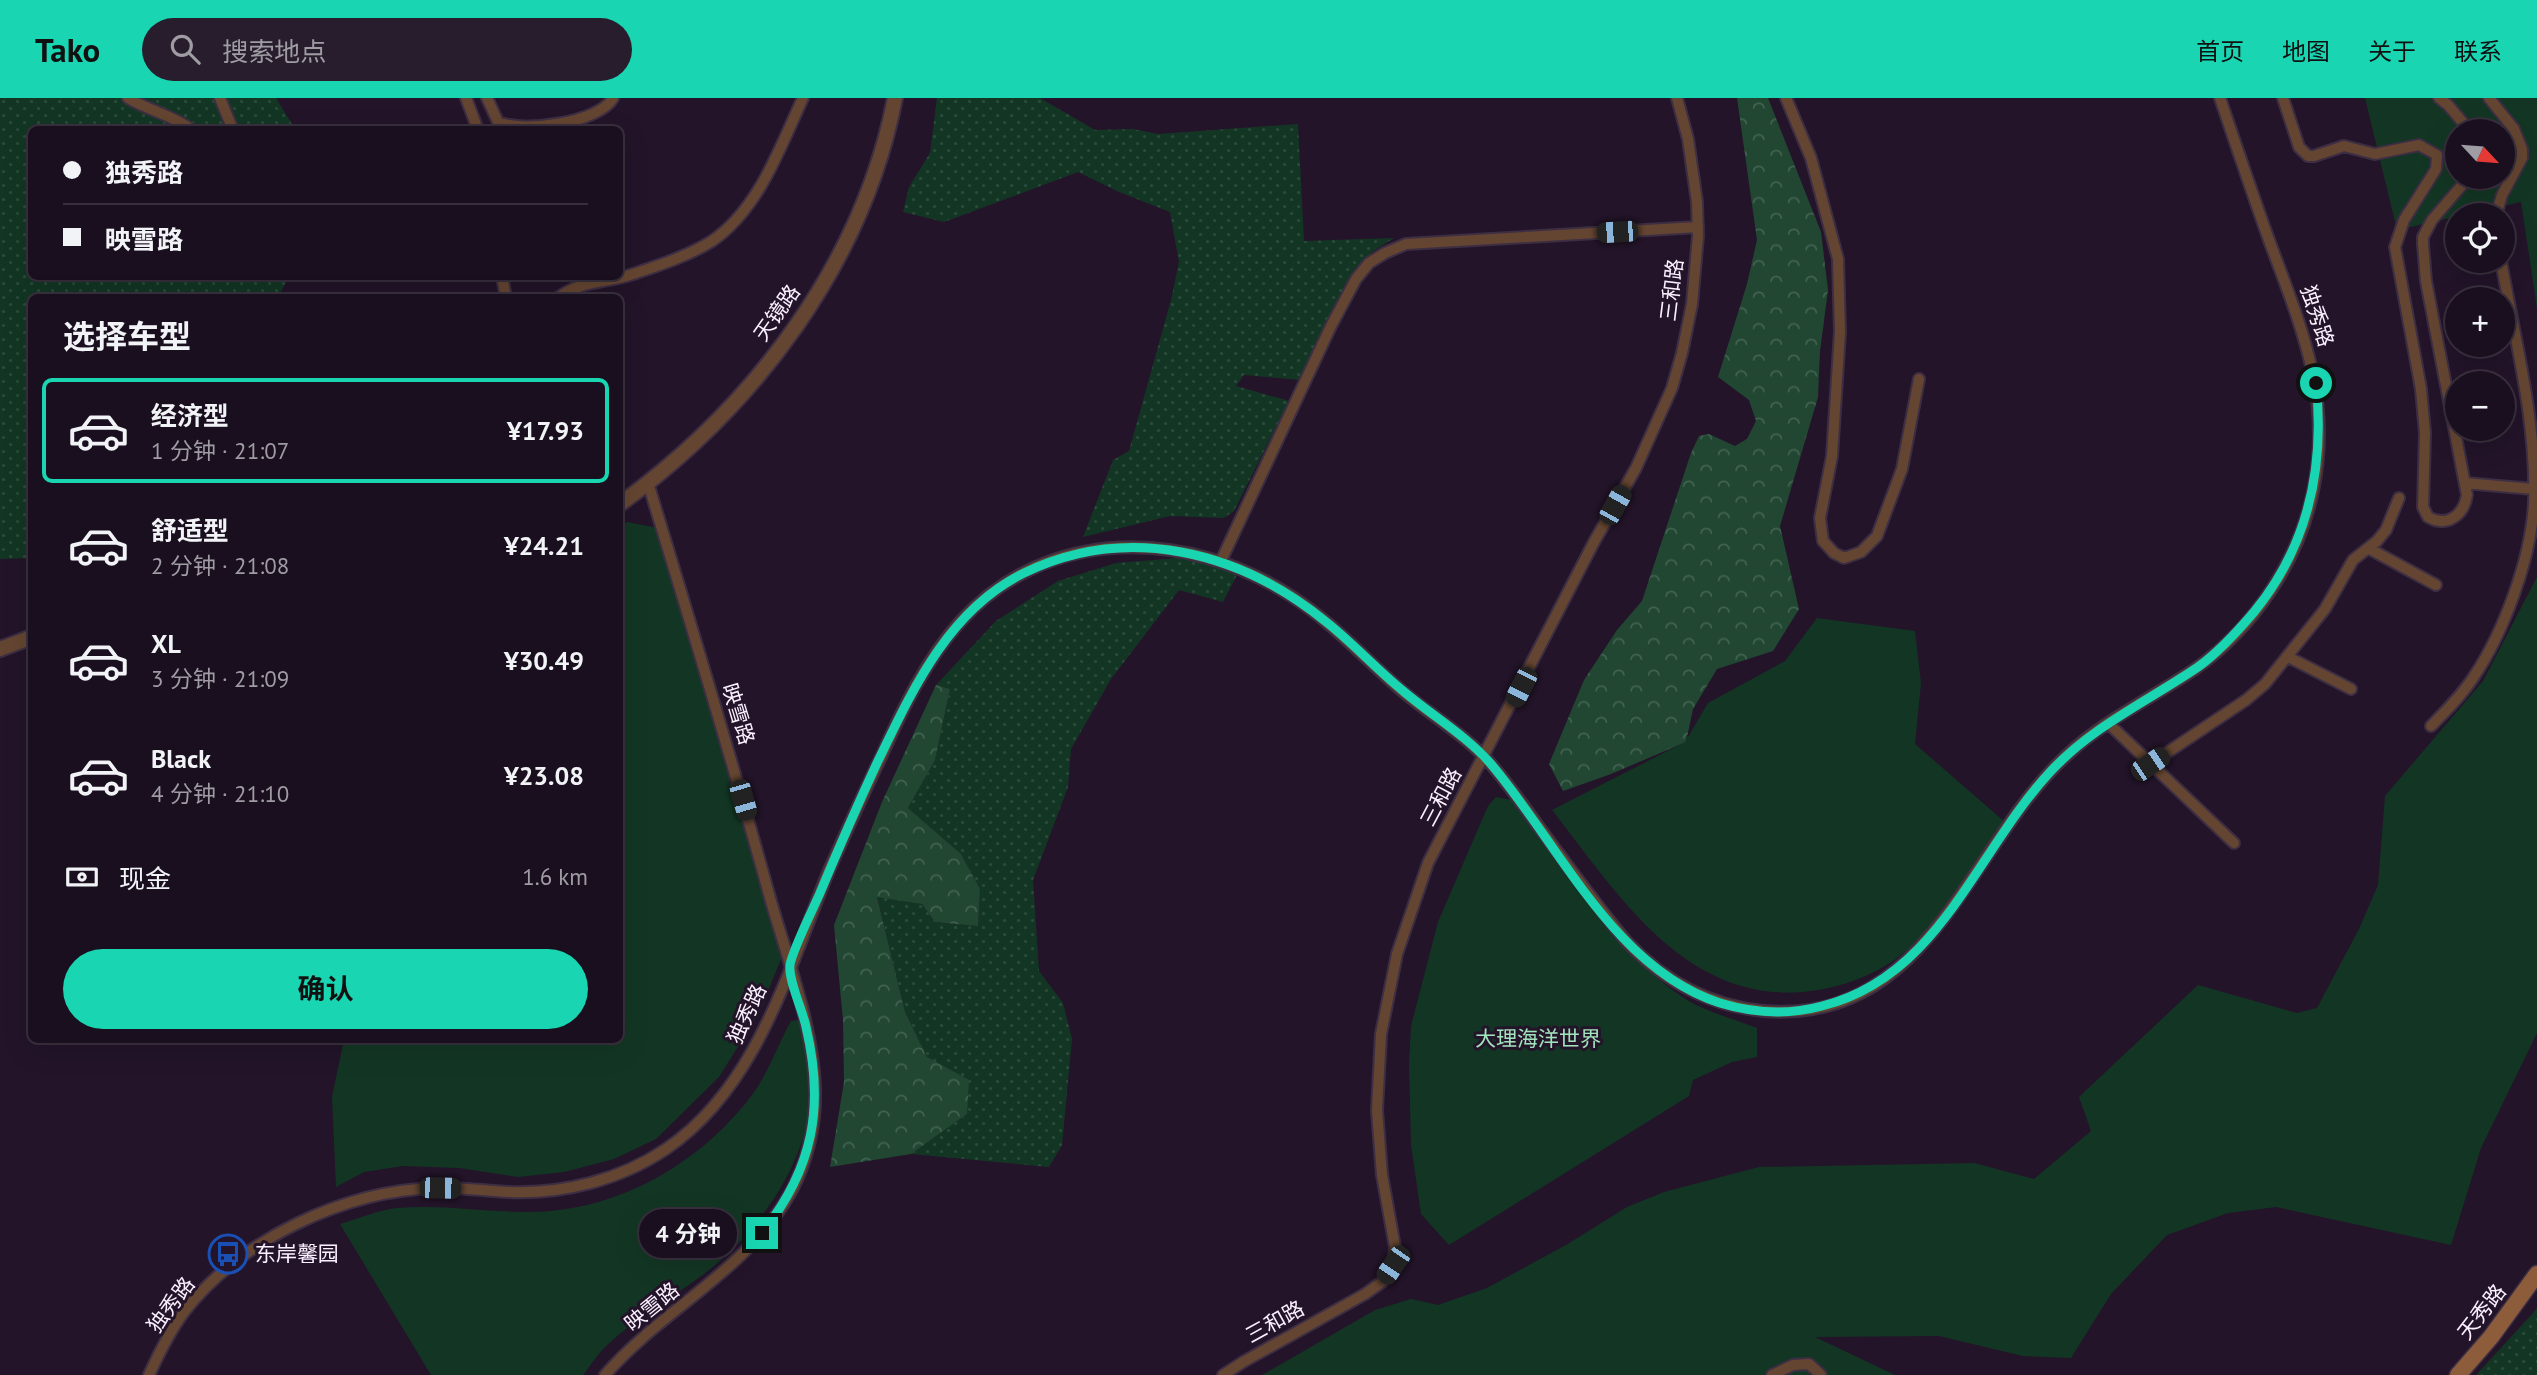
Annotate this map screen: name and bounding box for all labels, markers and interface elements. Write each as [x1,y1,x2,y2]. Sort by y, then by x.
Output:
search box [142,18,632,81]
text: Tako [35,28,100,71]
icon: search [166,30,204,68]
text: 搜索地点 [222,35,326,68]
text: 首页 [2196,36,2244,67]
text: 地图 [2282,36,2330,67]
text: 关于 [2368,36,2416,67]
text: 联系 [2454,36,2502,67]
north arrow [2445,119,2515,189]
map controls [2445,119,2515,441]
text: 独秀路 [105,156,183,189]
button: locate [2445,203,2515,273]
car [1596,220,1639,244]
text: 映雪路 [105,223,183,256]
street label: 三和路 [1654,257,1689,323]
street label: 天镜路 [747,279,806,346]
street label: 独秀路 [2295,282,2340,350]
button: + [2445,287,2515,357]
text: 选择车型 [63,315,191,357]
route start [2300,367,2332,399]
button: − [2445,371,2515,441]
icon: car [67,399,130,462]
text: 经济型 [151,399,229,432]
text: ¥17.93 [507,414,584,447]
text: 1 分钟 · 21:07 [151,436,289,465]
car [1596,482,1635,528]
icon: car [67,514,130,577]
text: 舒适型 [151,514,229,547]
text: ¥24.21 [504,529,584,562]
text: 2 分钟 · 21:08 [151,551,289,580]
text: XL [151,627,181,660]
icon: car [67,629,130,692]
text: ¥30.49 [504,644,584,677]
text: 3 分钟 · 21:09 [151,664,289,693]
car [1503,664,1540,710]
street label: 映雪路 [716,680,761,748]
text: Black [151,742,211,775]
icon: car [67,744,130,807]
car [2127,744,2174,784]
text: ¥23.08 [504,759,584,792]
street label: 三和路 [1414,763,1467,831]
car [728,777,759,823]
text: 4 分钟 · 21:10 [151,779,289,808]
icon: cash [63,858,101,896]
text: 现金 [119,862,171,895]
text: 1.6 km [522,862,588,891]
button: 确认 [63,949,588,1029]
street label: 独秀路 [721,980,772,1048]
park label: 大理海洋世界 [1475,1025,1601,1052]
car [419,1177,462,1199]
callout: 4 分钟 [640,1208,738,1258]
route end [746,1217,778,1249]
text: 4 分钟 [656,1219,720,1248]
bus stop icon: 东岸馨园 [207,1233,249,1275]
place label: 东岸馨园 [255,1240,339,1267]
car [1373,1242,1414,1288]
street label: 独秀路 [141,1271,200,1338]
street label: 映雪路 [619,1276,685,1337]
street label: 天秀路 [2452,1279,2512,1345]
street label: 三和路 [1241,1294,1309,1349]

